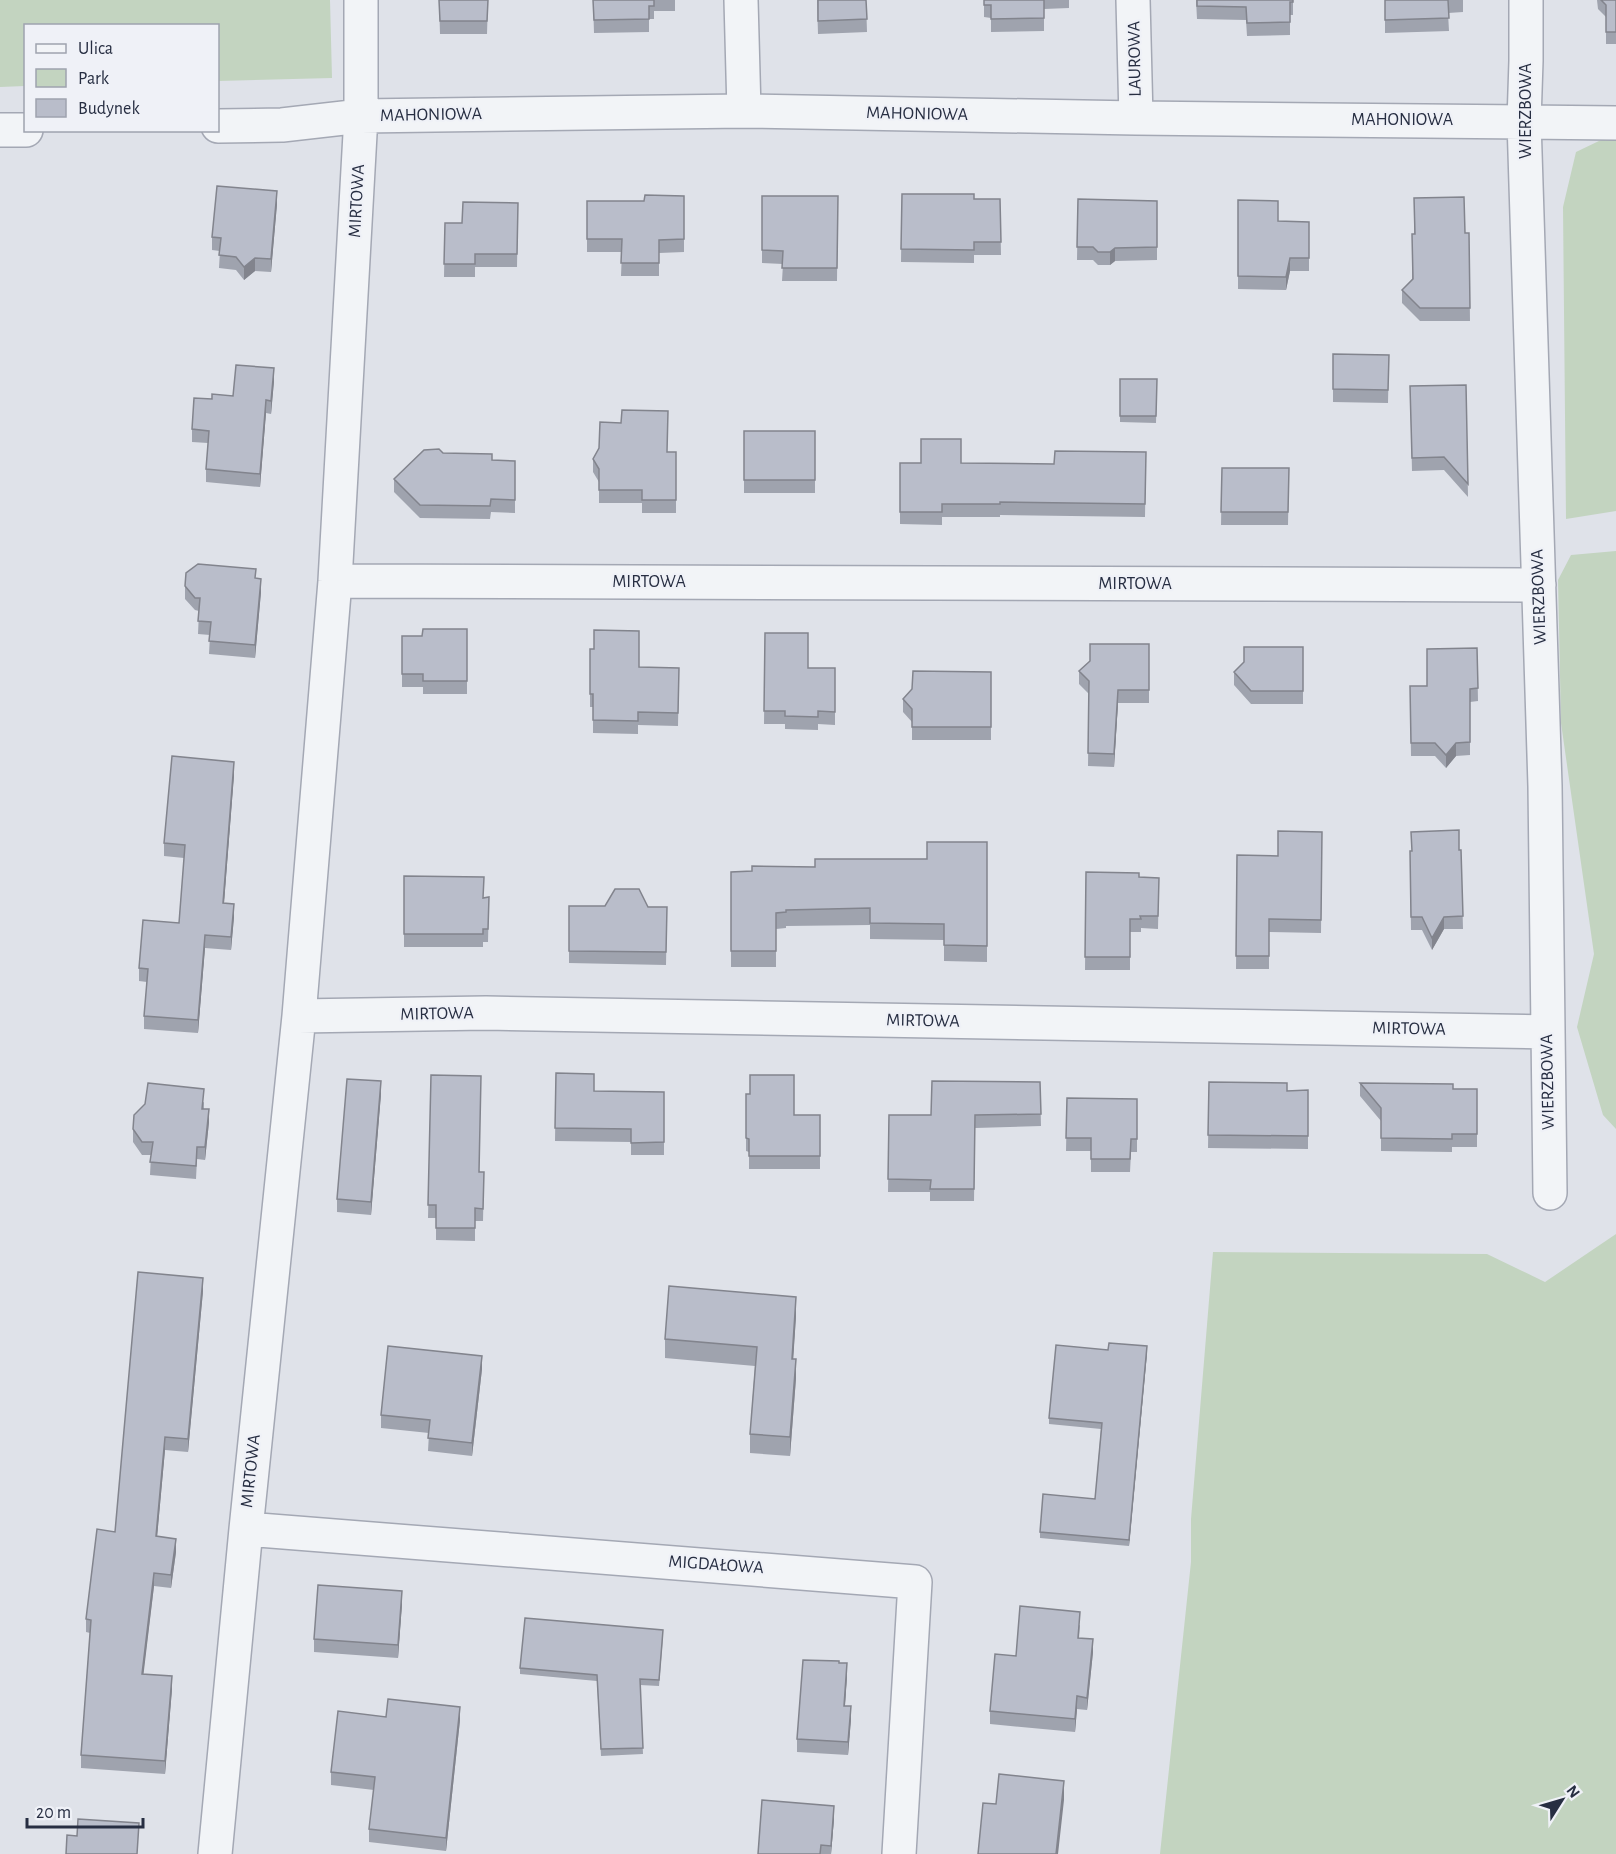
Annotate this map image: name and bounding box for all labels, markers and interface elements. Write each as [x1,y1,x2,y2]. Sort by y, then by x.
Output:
street label: LAUROWA [1125,20,1145,97]
legend [24,24,219,132]
text: Ulica [78,40,113,58]
street label: WIERZBOWA [1517,62,1535,159]
text: Park [78,70,110,88]
text: Budynek [78,100,140,118]
street label: MAHONIOWA [866,104,969,124]
street label: MAHONIOWA [380,105,483,125]
street label: MAHONIOWA [1351,111,1454,129]
street label: MIRTOWA [346,163,368,238]
street label: WIERZBOWA [1528,548,1550,645]
street label: MIRTOWA [612,573,686,591]
street label: MIRTOWA [1098,575,1172,593]
street label: MIRTOWA [400,1004,475,1024]
street label: MIRTOWA [886,1011,961,1031]
street label: MIRTOWA [1372,1019,1447,1039]
street label: WIERZBOWA [1538,1033,1558,1130]
street label: MIRTOWA [238,1433,264,1509]
street label: MIGDAŁOWA [668,1553,765,1577]
north arrow [1532,1770,1592,1830]
text: N [1563,1782,1583,1801]
scale bar [27,1791,142,1829]
text: 20 m [36,1804,71,1822]

